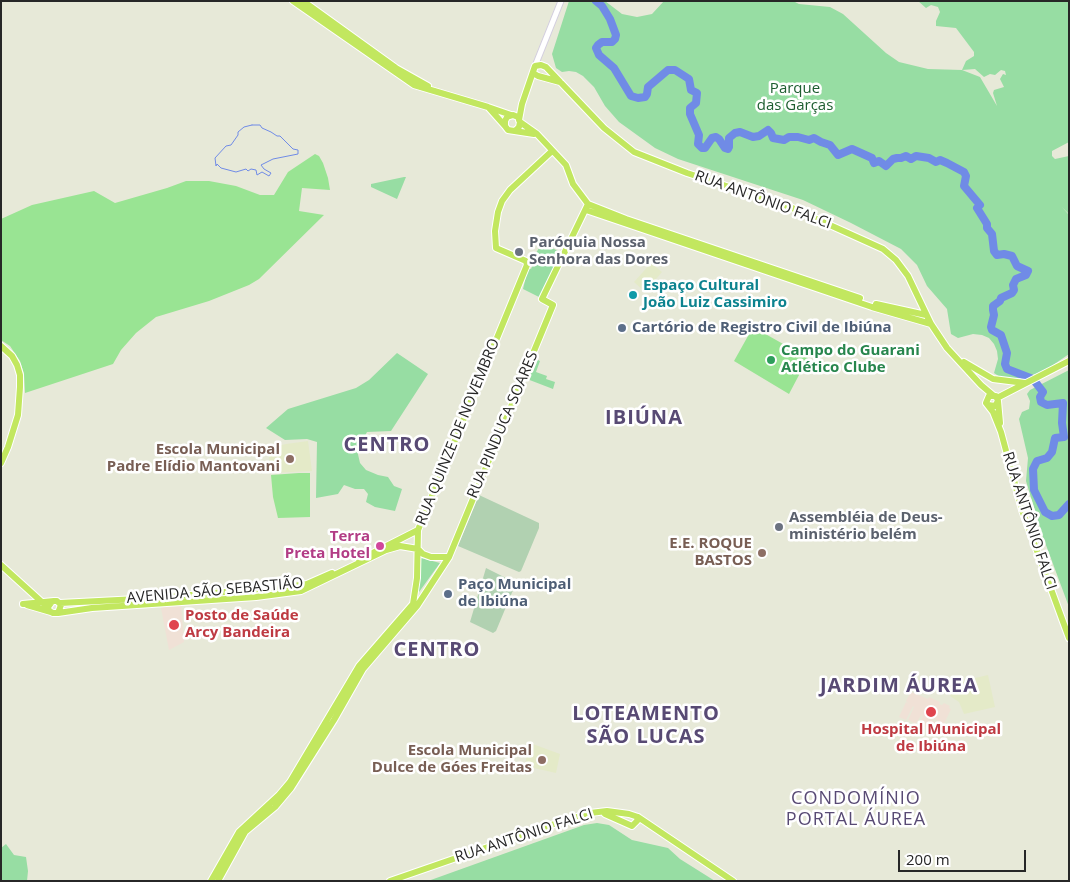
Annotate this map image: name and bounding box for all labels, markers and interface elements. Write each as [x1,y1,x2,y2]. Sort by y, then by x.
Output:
park label: Parque das Garças [757,80,833,115]
street label: RUA ANTÔNIO FALCI [692,167,834,233]
place label: Paróquia Nossa Senhora das Dores [529,234,668,269]
marker: Paróquia Nossa Senhora das Dores [513,246,525,258]
place label: Espaço Cultural João Luiz Cassimiro [643,277,787,312]
marker: Espaço Cultural João Luiz Cassimiro [627,289,639,301]
place label: Cartório de Registro Civil de Ibiúna [632,319,892,337]
marker: Cartório de Registro Civil de Ibiúna [616,322,628,334]
street label: RUA QUINZE DE NOVEMBRO [412,336,504,528]
place label: Campo do Guarani Atlético Clube [781,342,920,377]
street label: RUA PINDUCA SOARES [464,349,542,501]
marker: Campo do Guarani Atlético Clube [765,354,777,366]
district label: IBIÚNA [604,406,684,430]
district label: CENTRO [343,433,431,457]
place label: Escola Municipal Padre Elídio Mantovani [107,441,280,476]
street label: RUA ANTÔNIO FALCI [998,450,1060,592]
marker: Escola Municipal Padre Elídio Mantovani [284,453,296,465]
place label: Assembléia de Deus- ministério belém [789,509,943,544]
marker: Assembléia de Deus- ministério belém [773,521,785,533]
place label: Terra Preta Hotel [285,528,370,563]
place label: E.E. ROQUE BASTOS [669,535,752,570]
marker: Terra Preta Hotel [374,540,386,552]
marker: E.E. ROQUE BASTOS [756,547,768,559]
street label: AVENIDA SÃO SEBASTIÃO [126,574,304,608]
place label: Paço Municipal de Ibiúna [458,576,571,611]
marker: Paço Municipal de Ibiúna [442,588,454,600]
place label: Posto de Saúde Arcy Bandeira [185,607,299,642]
marker: Posto de Saúde Arcy Bandeira [167,618,181,632]
district label: CENTRO [393,638,481,662]
district label: JARDIM ÁUREA [818,674,980,698]
district label: LOTEAMENTO SÃO LUCAS [571,702,721,749]
marker: Hospital Municipal de Ibiúna [924,705,938,719]
place label: Hospital Municipal de Ibiúna [861,721,1001,756]
place label: Escola Municipal Dulce de Góes Freitas [372,742,532,777]
marker: Escola Municipal Dulce de Góes Freitas [536,754,548,766]
district label: CONDOMÍNIO PORTAL ÁUREA [784,788,928,831]
street label: RUA ANTÔNIO FALCI [453,805,595,867]
scale bar [900,840,1028,872]
text: 200 m [906,849,950,869]

